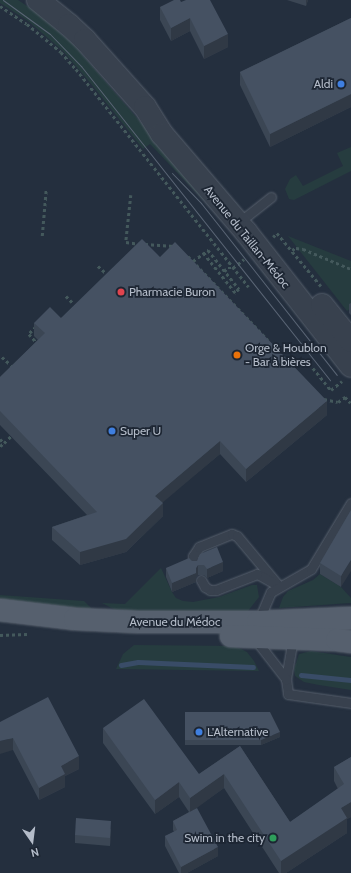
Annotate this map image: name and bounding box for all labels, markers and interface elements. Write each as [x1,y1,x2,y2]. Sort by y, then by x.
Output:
place label: Aldi [314,77,333,91]
marker: Aldi [336,79,346,89]
street label: Avenue du Taillan-Médoc [201,183,293,291]
place label: Pharmacie Buron [129,285,215,299]
marker: Pharmacie Buron [116,287,126,297]
place label: Orge & Houblon - Bar à bières [245,341,327,369]
marker: Orge & Houblon - Bar à bières [232,350,242,360]
place label: Super U [120,424,161,438]
marker: Super U [107,426,117,436]
street label: Avenue du Médoc [130,615,220,629]
place label: L'Alternative [207,725,268,739]
marker: L'Alternative [194,727,204,737]
north arrow [12,821,52,861]
place label: Swim in the city [184,831,265,845]
marker: Swim in the city [268,833,278,843]
text: N [29,845,40,860]

